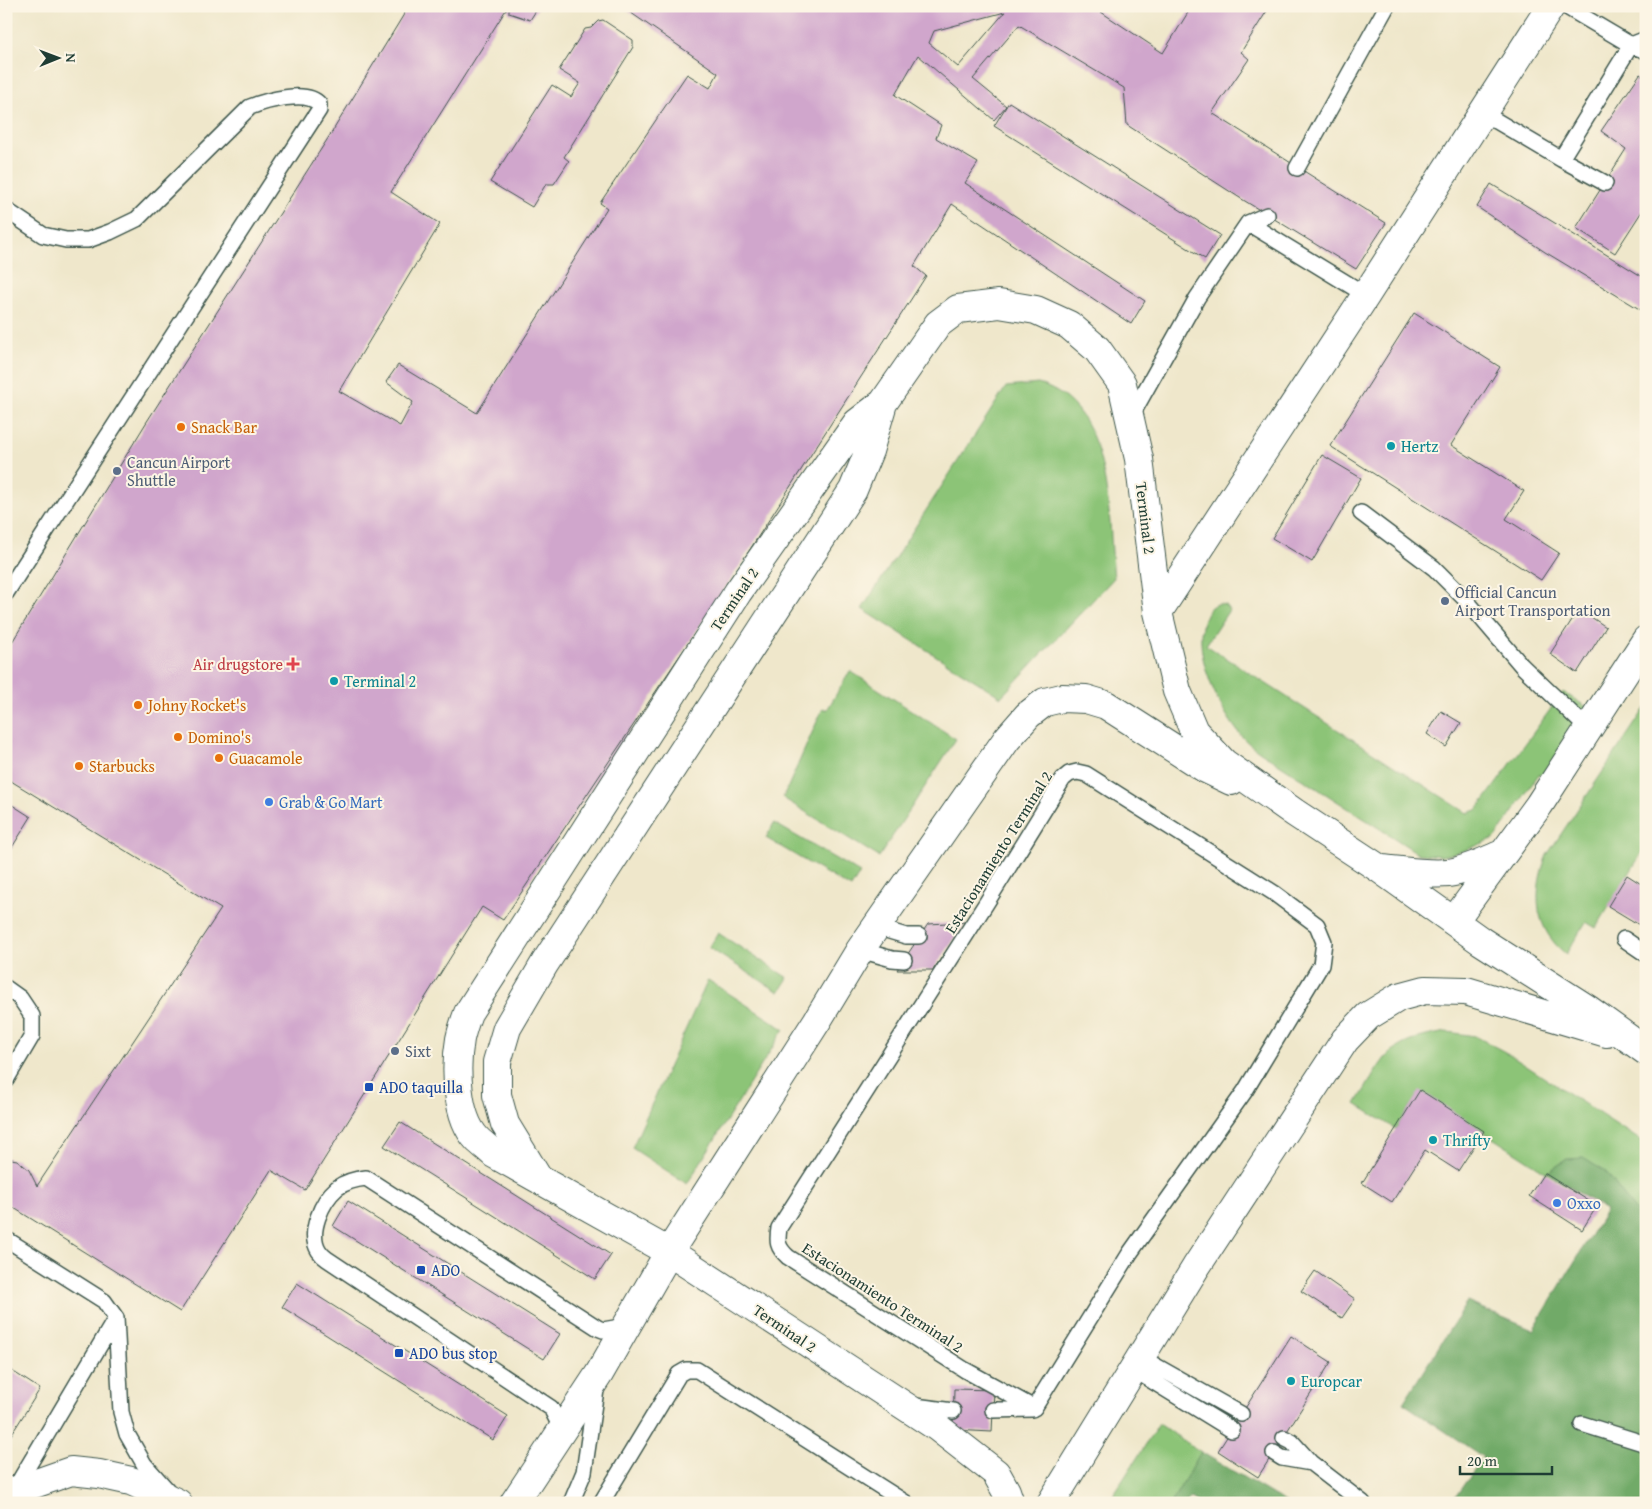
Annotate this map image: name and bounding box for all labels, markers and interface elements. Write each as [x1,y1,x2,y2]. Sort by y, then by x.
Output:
north arrow [32,32,82,82]
text: N [61,53,81,63]
place label: Snack Bar [191,415,257,439]
marker: Snack Bar [175,421,187,433]
place label: Hertz [1401,434,1438,458]
marker: Hertz [1385,440,1397,452]
place label: Cancun Airport Shuttle [127,450,231,492]
marker: Cancun Airport Shuttle [111,465,123,477]
street label: Terminal 2 [1130,481,1162,555]
street label: Terminal 2 [704,562,764,636]
place label: Official Cancun Airport Transportation [1455,580,1611,622]
marker: Official Cancun Airport Transportation [1439,595,1451,607]
place label: Air drugstore [193,652,283,676]
marker: Air drugstore [287,658,299,670]
place label: Terminal 2 [344,669,416,693]
marker: Terminal 2 [328,675,340,687]
place label: Johny Rocket's [146,693,246,717]
marker: Johny Rocket's [132,699,144,711]
place label: Domino's [188,725,251,749]
marker: Domino's [172,731,184,743]
place label: Guacamole [229,746,303,770]
marker: Guacamole [213,752,225,764]
place label: Starbucks [89,754,155,778]
marker: Starbucks [73,760,85,772]
street label: Estacionamiento Terminal 2 [938,766,1058,938]
place label: Grab & Go Mart [279,790,383,814]
marker: Grab & Go Mart [263,796,275,808]
place label: Sixt [405,1039,431,1063]
marker: Sixt [389,1045,401,1057]
place label: ADO taquilla [379,1075,463,1099]
marker: ADO taquilla [363,1081,375,1093]
place label: Thrifty [1443,1128,1491,1152]
marker: Thrifty [1427,1134,1439,1146]
place label: Oxxo [1567,1191,1601,1215]
marker: Oxxo [1551,1197,1563,1209]
street label: Estacionamiento Terminal 2 [798,1236,968,1358]
place label: ADO [431,1258,460,1282]
marker: ADO [415,1264,427,1276]
street label: Terminal 2 [748,1298,822,1358]
place label: ADO bus stop [409,1341,498,1365]
marker: ADO bus stop [393,1347,405,1359]
place label: Europcar [1301,1369,1363,1393]
marker: Europcar [1285,1375,1297,1387]
scale bar [1460,1444,1552,1476]
text: 20 m [1467,1450,1498,1471]

